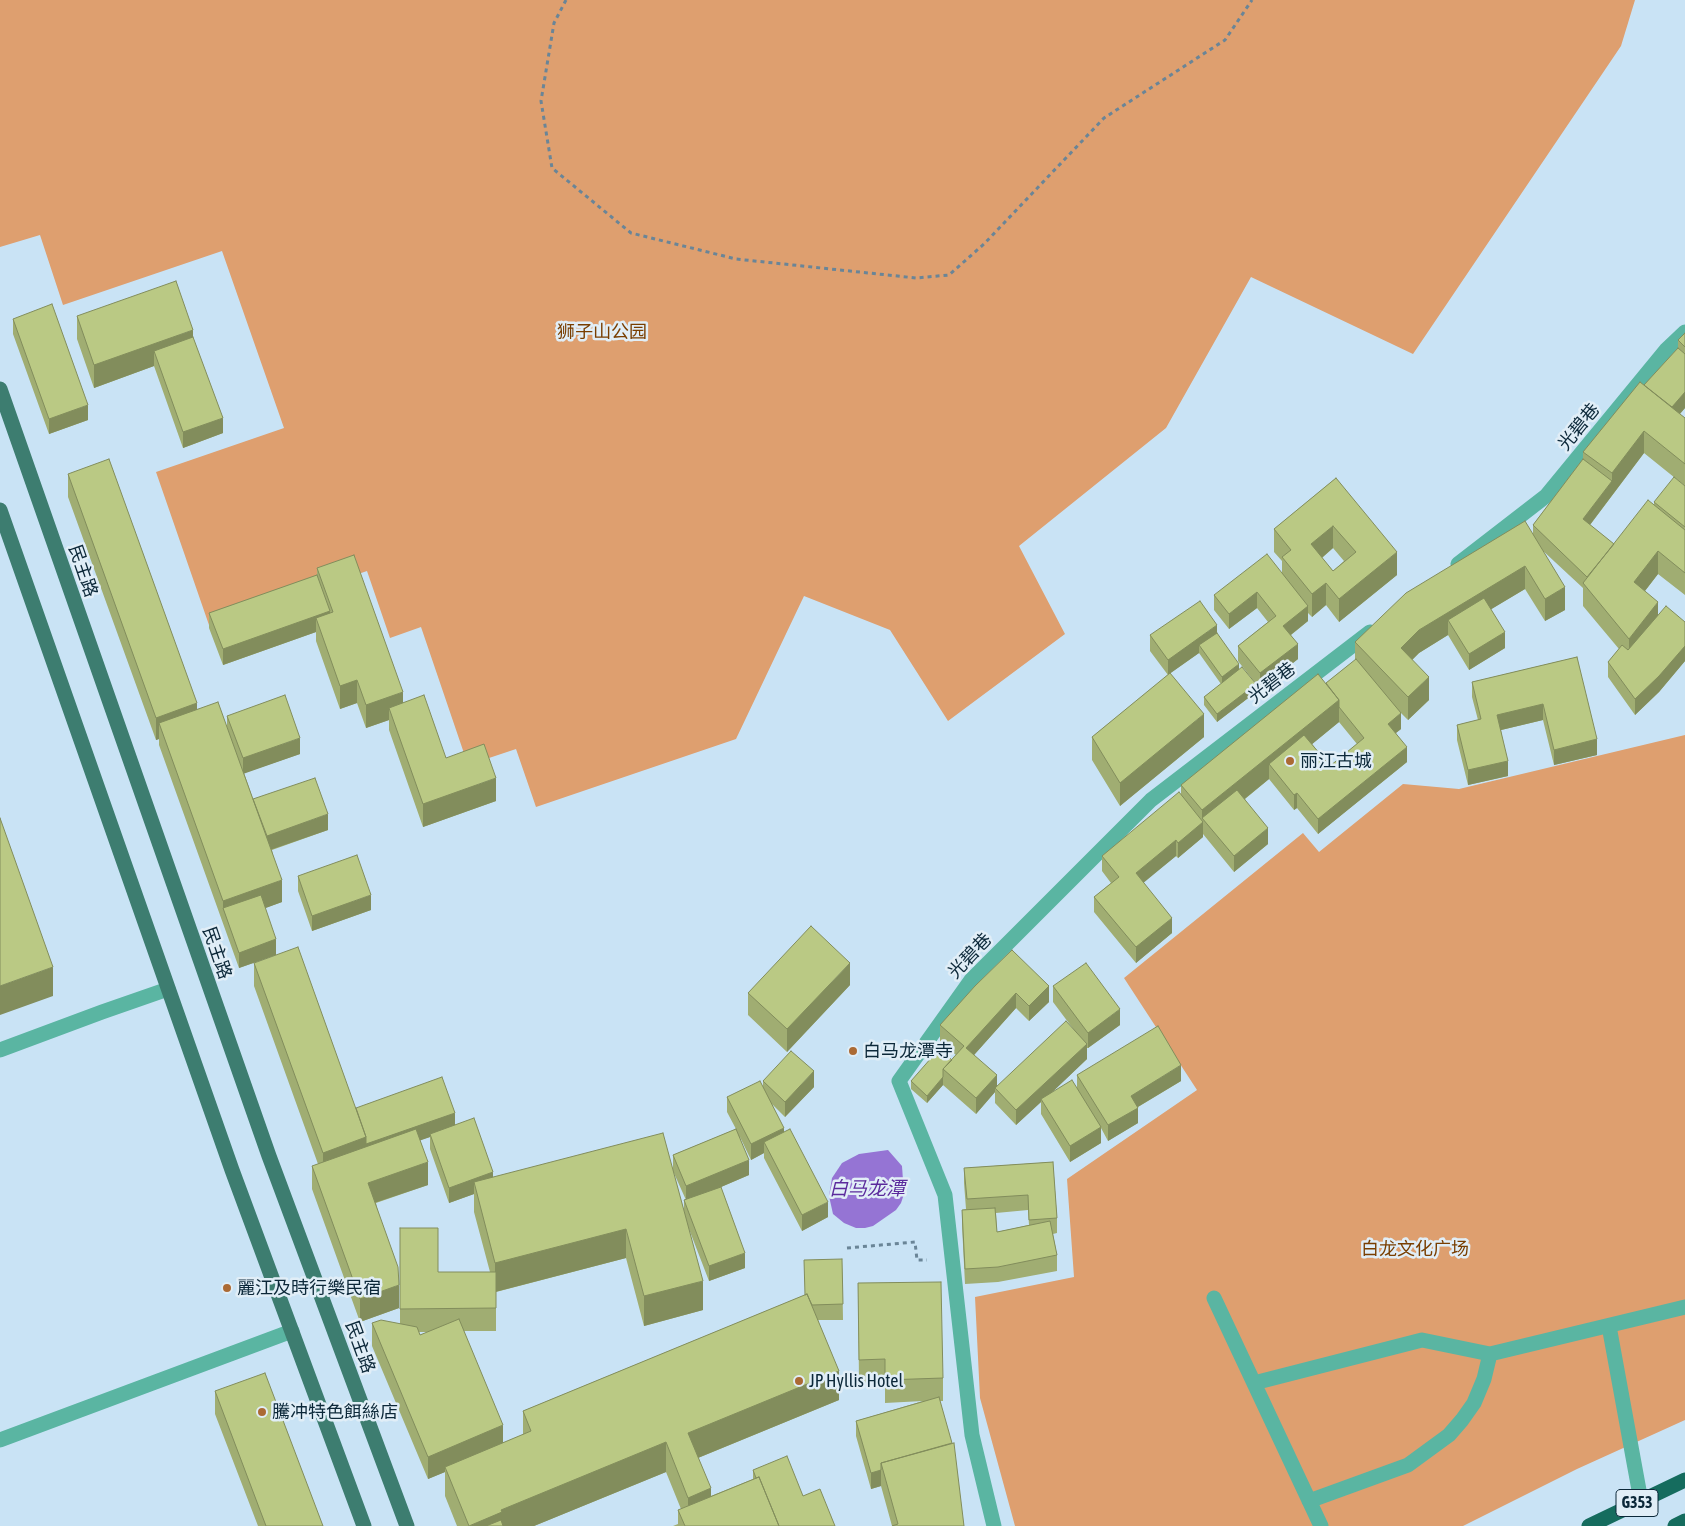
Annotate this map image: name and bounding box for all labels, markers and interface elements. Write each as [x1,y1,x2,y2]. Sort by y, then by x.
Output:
park label: 狮子山公园 [557,321,647,343]
street label: 光碧巷 [1554,399,1604,455]
street label: 民主路 [64,542,102,600]
street label: 光碧巷 [1244,658,1300,708]
place label: 丽江古城 [1300,750,1372,772]
marker: 丽江古城 [1284,755,1296,767]
street label: 民主路 [198,924,236,982]
street label: 光碧巷 [944,929,996,983]
place label: 白马龙潭寺 [863,1040,953,1062]
marker: 白马龙潭寺 [847,1045,859,1057]
water label: 白马龙潭 [829,1178,905,1200]
park label: 白龙文化广场 [1361,1238,1469,1260]
place label: 麗江及時行樂民宿 [237,1277,381,1299]
marker: 麗江及時行樂民宿 [221,1282,233,1294]
street label: 民主路 [341,1318,379,1376]
place label: JP Hyllis Hotel [809,1370,903,1392]
marker: JP Hyllis Hotel [793,1375,805,1387]
place label: 騰冲特色餌絲店 [272,1401,398,1423]
marker: 騰冲特色餌絲店 [256,1406,268,1418]
road number: G353 [1616,1490,1658,1516]

